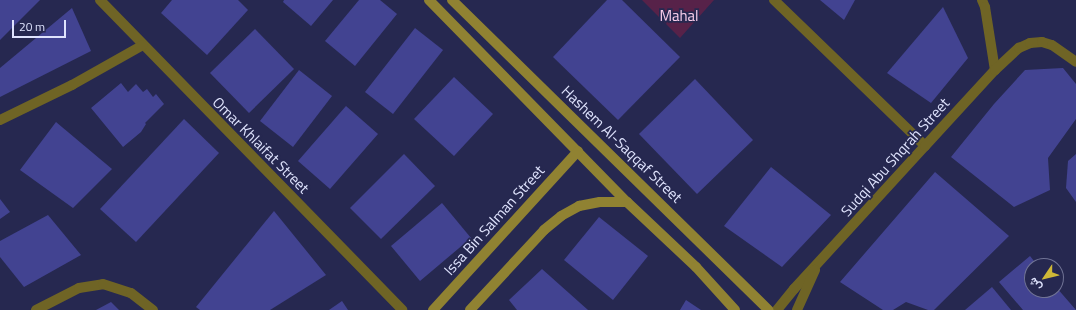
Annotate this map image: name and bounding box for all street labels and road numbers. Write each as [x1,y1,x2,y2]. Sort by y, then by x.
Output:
street label: Hashem Al-Saqqaf Street [558,82,686,206]
street label: Omar Khlaifat Street [209,93,313,197]
street label: Sudqi Abu Shqrah Street [837,94,953,220]
street label: Issa Bin Salman Street [440,161,548,279]

